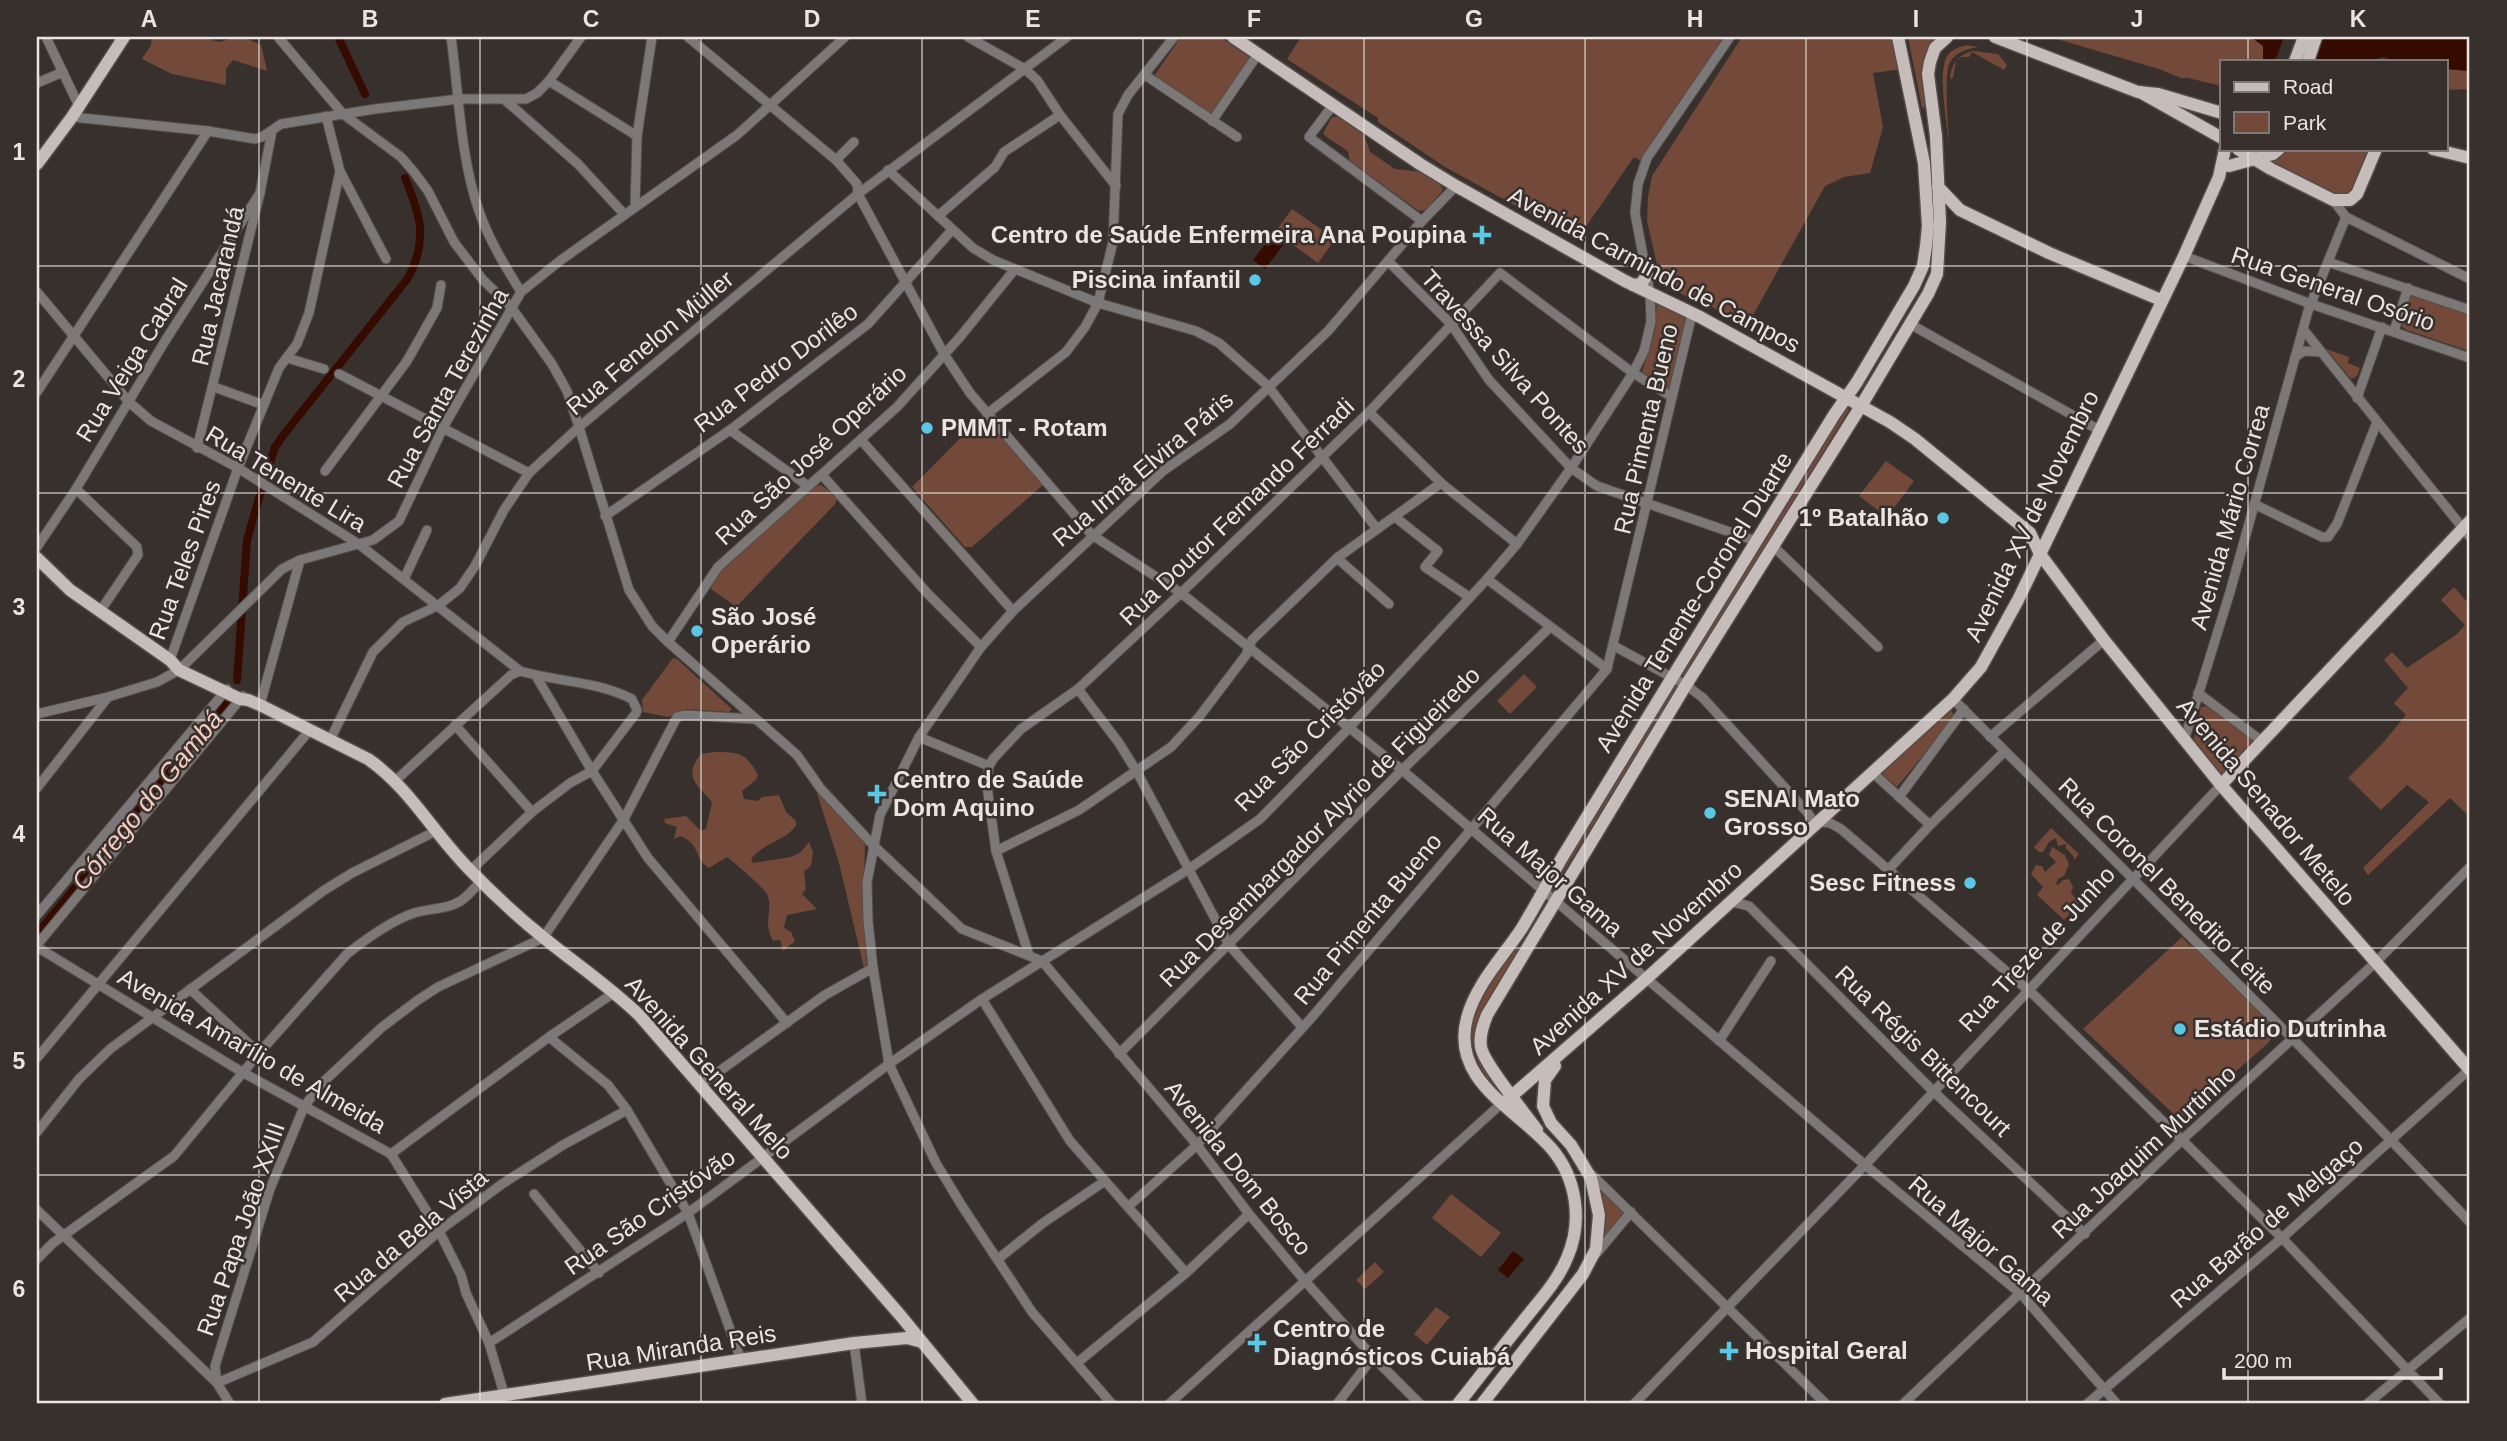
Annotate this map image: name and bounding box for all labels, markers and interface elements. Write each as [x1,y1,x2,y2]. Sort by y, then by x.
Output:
text: A [141,6,157,32]
text: B [362,6,378,32]
text: C [583,6,599,32]
text: D [804,6,820,32]
text: E [1025,6,1041,32]
text: F [1247,6,1261,32]
text: G [1465,6,1483,32]
text: H [1687,6,1703,32]
text: I [1913,6,1919,32]
text: J [2131,6,2143,32]
text: K [2350,6,2367,32]
legend [2220,60,2448,150]
text: Road [2283,75,2333,98]
text: Park [2283,111,2327,134]
text: 1 [13,139,26,165]
street label: Avenida Carmindo de Campos [1504,181,1805,358]
street label: Rua Jacarandá [186,203,249,368]
place label: Centro de Saúde Enfermeira Ana Poupina [991,221,1467,248]
marker: Centro de Saúde Enfermeira Ana Poupina [1472,225,1492,245]
street label: Rua General Osório [2228,241,2438,336]
street label: Travessa Silva Pontes [1416,264,1595,459]
street label: Rua Fenelon Müller [561,265,739,420]
place label: Piscina infantil [1072,266,1241,293]
marker: Piscina infantil [1247,272,1263,288]
street label: Rua Veiga Cabral [70,273,193,447]
street label: Rua Santa Terezinha [382,283,514,492]
street label: Rua Pedro Dorilêo [689,297,863,438]
street label: Rua Pimenta Bueno [1608,321,1683,537]
street label: Rua São José Operário [710,359,912,550]
text: 2 [13,366,25,392]
street label: Rua Irmã Elvira Páris [1047,385,1238,552]
street label: Avenida XV de Novembro [1959,386,2104,646]
street label: Rua Doutor Fernando Ferradi [1114,393,1359,631]
street label: Avenida Mário Correa [2184,401,2275,633]
place label: PMMT - Rotam [941,414,1108,441]
street label: Rua Tenente Lira [201,420,372,537]
marker: PMMT - Rotam [919,420,935,436]
street label: Avenida Tenente-Coronel Duarte [1590,447,1797,757]
street label: Rua Teles Pires [143,476,226,643]
place label: 1º Batalhão [1799,504,1929,531]
marker: 1º Batalhão [1935,510,1951,526]
text: 3 [13,594,25,620]
place label: São José Operário [711,603,816,658]
marker: São José Operário [689,623,705,639]
street label: Rua São Cristóvão [1229,655,1390,816]
street label: Rua Desembargador Alyrio de Figueiredo [1154,661,1485,992]
street label: Avenida Senador Metelo [2172,692,2361,911]
water label: Córrego do Gambá [65,704,229,896]
place label: Centro de Saúde Dom Aquino [893,766,1084,821]
street label: Rua Coronel Benedito Leite [2054,772,2281,999]
marker: Centro de Saúde Dom Aquino [867,784,887,804]
place label: SENAI Mato Grosso [1724,785,1860,840]
street label: Rua Major Gama [1473,801,1629,942]
marker: SENAI Mato Grosso [1702,805,1718,821]
text: 4 [13,821,26,847]
street label: Rua Pimenta Bueno [1288,828,1447,1010]
street label: Avenida XV de Novembro [1524,855,1747,1060]
street label: Rua Treze de Junho [1953,860,2120,1037]
place label: Sesc Fitness [1809,869,1956,896]
marker: Sesc Fitness [1962,875,1978,891]
street label: Rua Régis Bittencourt [1830,960,2017,1142]
street label: Avenida Amarílio de Almeida [113,963,392,1139]
street label: Avenida General Melo [620,971,799,1165]
place label: Estádio Dutrinha [2194,1015,2387,1042]
marker: Estádio Dutrinha [2172,1021,2188,1037]
text: 5 [13,1048,26,1074]
street label: Rua Joaquim Murtinho [2046,1059,2241,1244]
street label: Avenida Dom Bosco [1160,1075,1317,1261]
street label: Rua Papa João XXIII [191,1118,290,1339]
street label: Rua Barão de Melgaço [2165,1132,2368,1313]
street label: Rua São Cristóvão [559,1143,740,1280]
street label: Rua da Bela Vista [329,1163,493,1308]
street label: Rua Major Gama [1904,1170,2060,1311]
text: 6 [13,1276,25,1302]
place label: Centro de Diagnósticos Cuiabá [1273,1315,1511,1370]
street label: Rua Miranda Reis [584,1319,778,1376]
marker: Centro de Diagnósticos Cuiabá [1247,1333,1267,1353]
scale bar [2224,1336,2440,1380]
place label: Hospital Geral [1745,1337,1908,1364]
marker: Hospital Geral [1719,1341,1739,1361]
text: 200 m [2234,1349,2292,1372]

